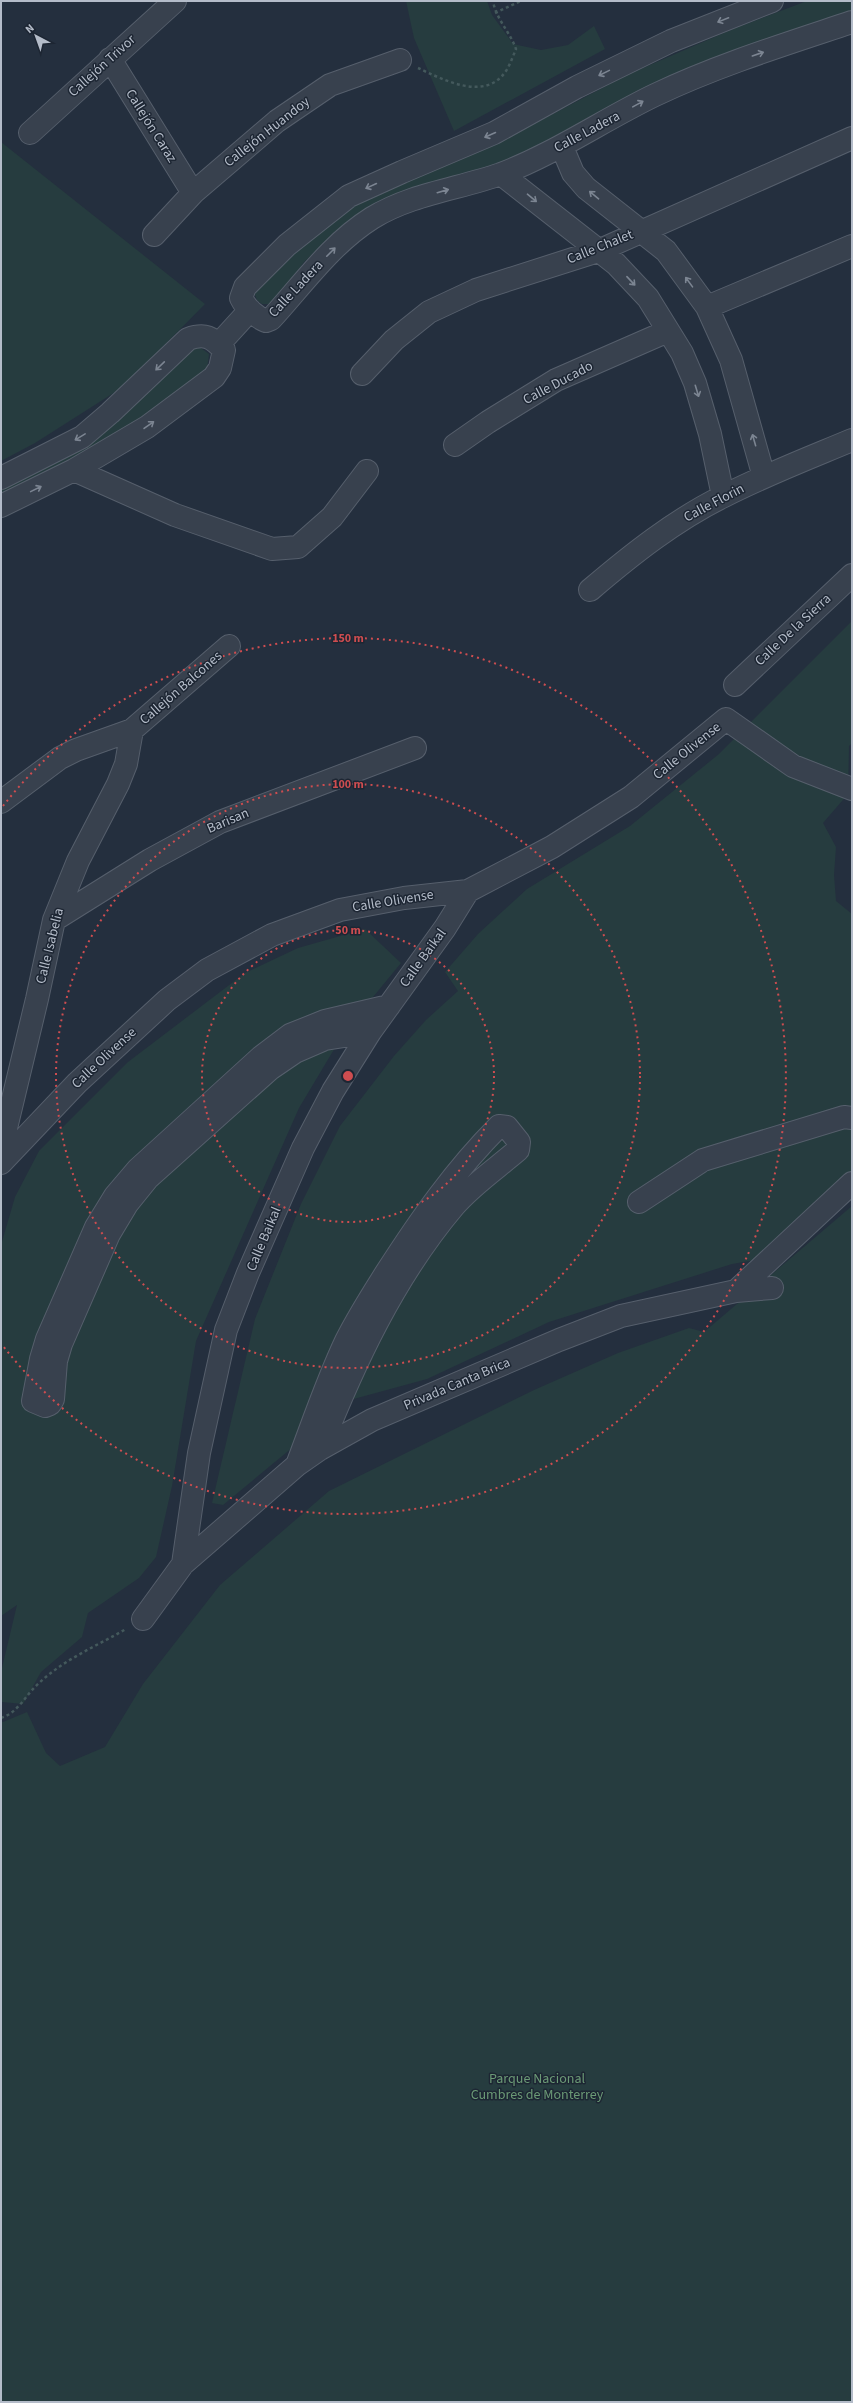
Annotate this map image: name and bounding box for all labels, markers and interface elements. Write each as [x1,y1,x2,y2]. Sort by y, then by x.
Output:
north arrow [16,16,56,56]
one-way arrow [718,17,730,25]
text: N [22,21,37,37]
street label: Callejón Trivor [64,30,140,102]
one-way arrow [751,50,764,57]
one-way arrow [599,70,611,77]
street label: Callejón Caraz [120,85,182,167]
street label: Callejón Huandoy [220,92,314,172]
one-way arrow [632,100,644,108]
street label: Calle Ladera [550,106,624,158]
one-way arrow [484,132,496,139]
one-way arrow [365,183,377,190]
one-way arrow [436,187,449,194]
one-way arrow [588,190,599,199]
one-way arrow [526,193,537,202]
street label: Calle Chalet [564,225,636,269]
one-way arrow [326,247,336,257]
street label: Calle Ladera [264,256,328,322]
one-way arrow [626,276,636,286]
one-way arrow [684,277,693,288]
street label: Calle Ducado [519,356,597,410]
one-way arrow [155,361,165,371]
one-way arrow [694,385,701,398]
one-way arrow [143,421,154,429]
one-way arrow [74,433,85,442]
one-way arrow [749,434,757,447]
street label: Calle Florin [680,479,748,527]
one-way arrow [30,485,42,492]
street label: Calle De la Sierra [750,589,836,671]
text: 150 m [332,630,364,647]
street label: Callejón Balcones [135,646,227,730]
street label: Calle Olivense [649,717,725,785]
text: 100 m [332,776,364,793]
street label: Barisan [204,803,252,839]
street label: Calle Olivense [351,885,435,917]
street label: Calle Isabelia [31,906,69,986]
text: 50 m [335,922,361,939]
street label: Calle Baikal [395,924,451,991]
street label: Calle Olivense [67,1023,141,1093]
centre of rings [341,1069,355,1083]
street label: Calle Baikal [241,1203,287,1274]
street label: Privada Canta Brica [401,1353,513,1415]
park label: Parque Nacional Cumbres de Monterrey [471,2069,604,2105]

